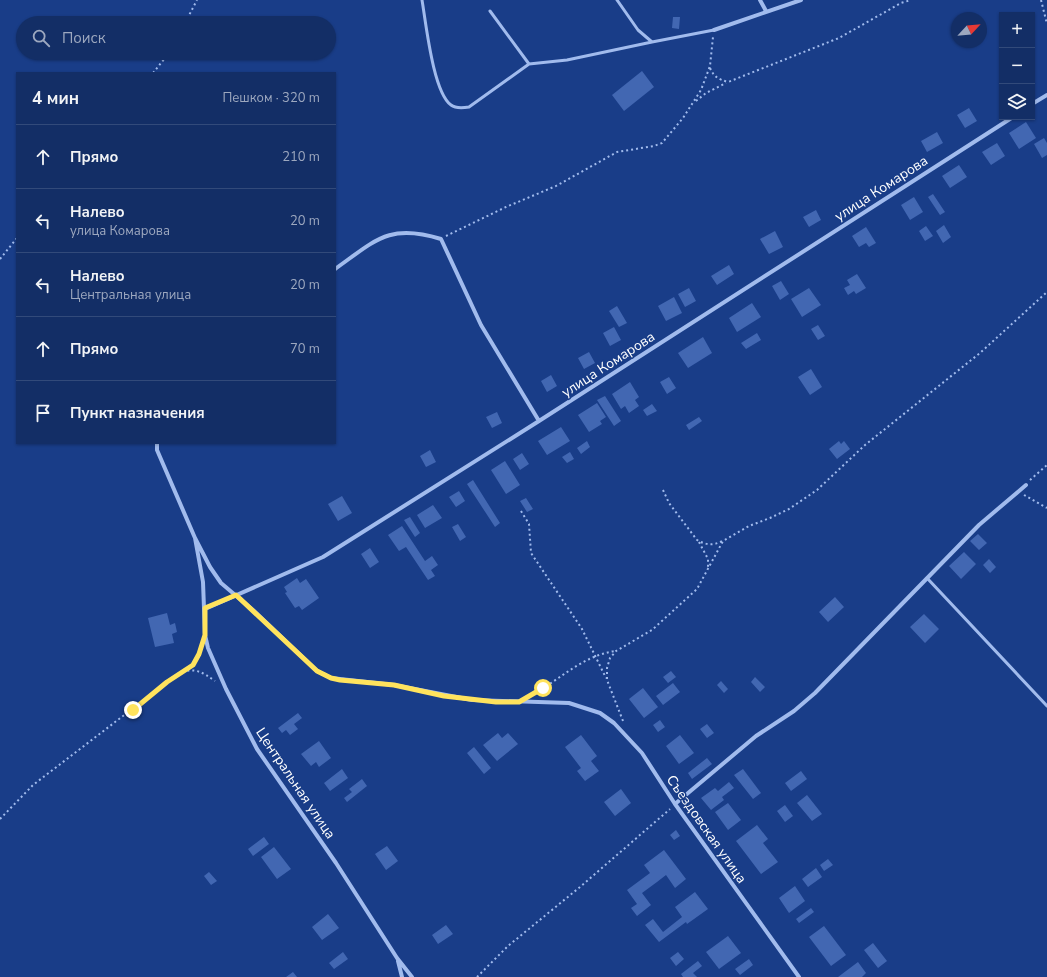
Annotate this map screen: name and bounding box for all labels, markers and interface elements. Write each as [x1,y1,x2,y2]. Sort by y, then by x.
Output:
north arrow [951,12,987,48]
map controls [999,12,1035,120]
button: + [999,12,1035,48]
search box [16,16,336,60]
icon: search [30,27,52,49]
text: Поиск [62,28,106,48]
button: − [999,48,1035,84]
button: layers [999,84,1035,120]
text: 4 мин [32,87,79,110]
text: Пешком · 320 m [222,89,320,107]
icon: ahead [32,146,54,168]
text: Прямо [70,147,118,167]
text: 210 m [282,148,320,166]
street label: улица Комарова [831,151,932,226]
text: Налево [70,202,125,222]
icon: left [32,210,54,232]
text: 20 m [290,212,320,230]
text: улица Комарова [70,222,170,240]
text: Налево [70,266,125,286]
icon: left [32,274,54,296]
text: 20 m [290,276,320,294]
text: Центральная улица [70,286,191,304]
street label: улица Комарова [558,327,659,402]
icon: ahead [32,338,54,360]
text: Прямо [70,339,118,359]
text: 70 m [290,340,320,358]
icon: arrive [32,402,54,424]
text: Пункт назначения [70,403,205,423]
route start [534,679,552,697]
route end [124,701,142,719]
street label: Центральная улица [251,724,340,843]
street label: Съездовская улица [662,771,751,887]

